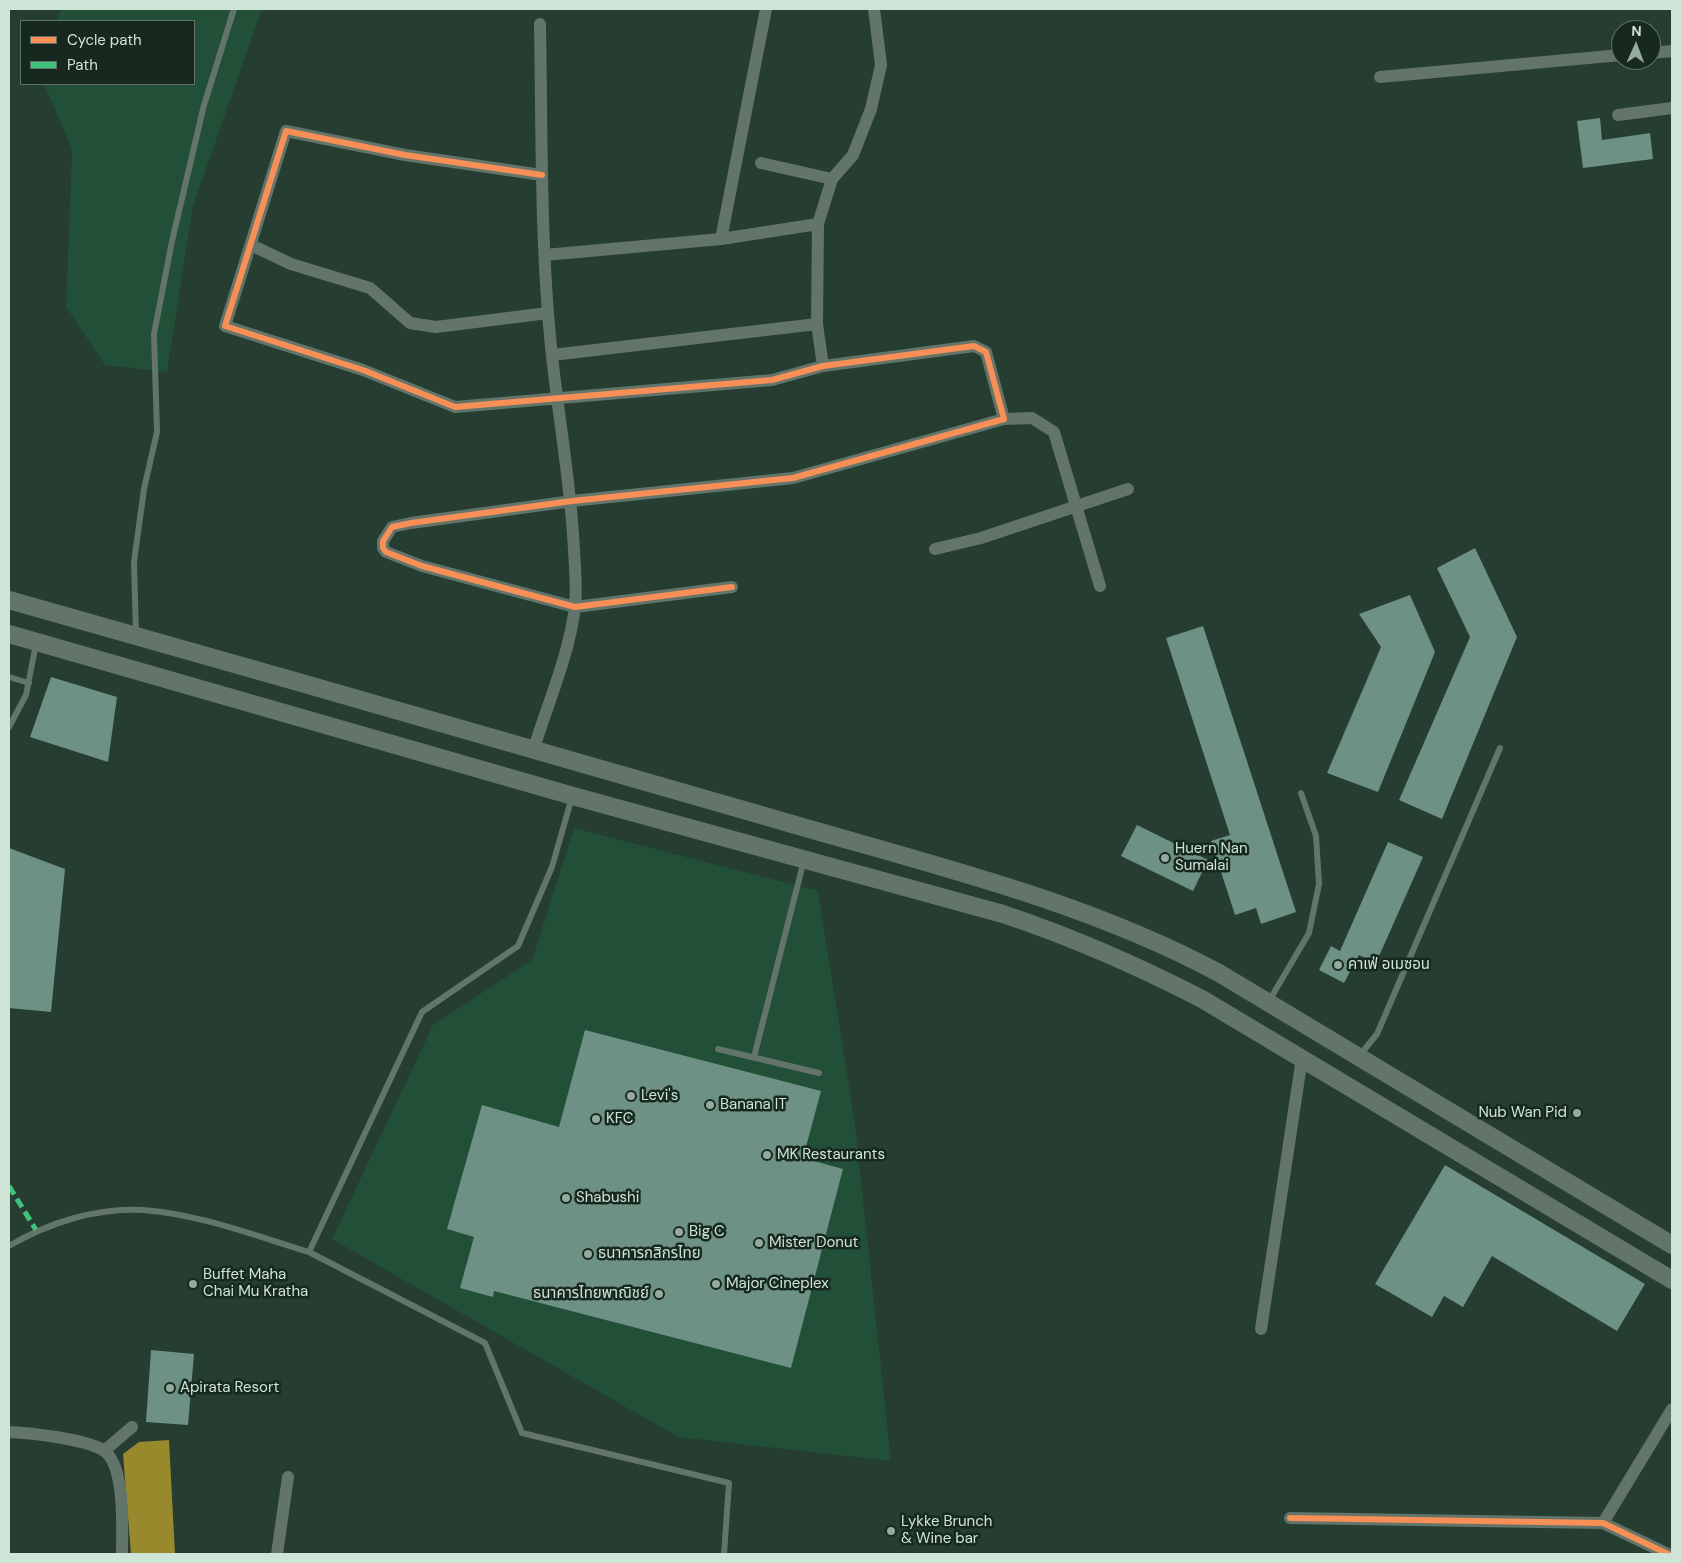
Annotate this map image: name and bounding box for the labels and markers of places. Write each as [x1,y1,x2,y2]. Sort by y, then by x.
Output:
place label: Huern Nan Sumalai [1175,840,1248,875]
marker: Huern Nan Sumalai [1159,852,1171,864]
place label: คาเฟ่ อเมซอน [1348,956,1430,974]
marker: คาเฟ่ อเมซอน [1332,959,1344,971]
place label: Levi's [641,1087,678,1105]
marker: Levi's [625,1090,637,1102]
place label: Banana IT [720,1096,787,1114]
marker: Banana IT [704,1099,716,1111]
place label: Nub Wan Pid [1478,1104,1567,1122]
marker: Nub Wan Pid [1571,1107,1583,1119]
place label: KFC [606,1110,634,1128]
marker: KFC [590,1113,602,1125]
place label: MK Restaurants [777,1146,885,1164]
marker: MK Restaurants [761,1149,773,1161]
place label: Shabushi [576,1189,639,1207]
marker: Shabushi [560,1192,572,1204]
place label: Big C [689,1223,725,1241]
marker: Big C [673,1226,685,1238]
place label: Mister Donut [769,1234,858,1252]
marker: Mister Donut [753,1237,765,1249]
place label: ธนาคารกสิกรไทย [598,1245,701,1263]
marker: ธนาคารกสิกรไทย [582,1248,594,1260]
place label: Buffet Maha Chai Mu Kratha [203,1266,308,1301]
place label: Major Cineplex [726,1275,829,1293]
marker: Buffet Maha Chai Mu Kratha [187,1278,199,1290]
marker: Major Cineplex [710,1278,722,1290]
place label: ธนาคารไทยพาณิชย์ [533,1285,649,1303]
marker: ธนาคารไทยพาณิชย์ [653,1288,665,1300]
place label: Apirata Resort [180,1379,279,1397]
marker: Apirata Resort [164,1382,176,1394]
place label: Lykke Brunch & Wine bar [901,1513,992,1548]
marker: Lykke Brunch & Wine bar [885,1525,897,1537]

